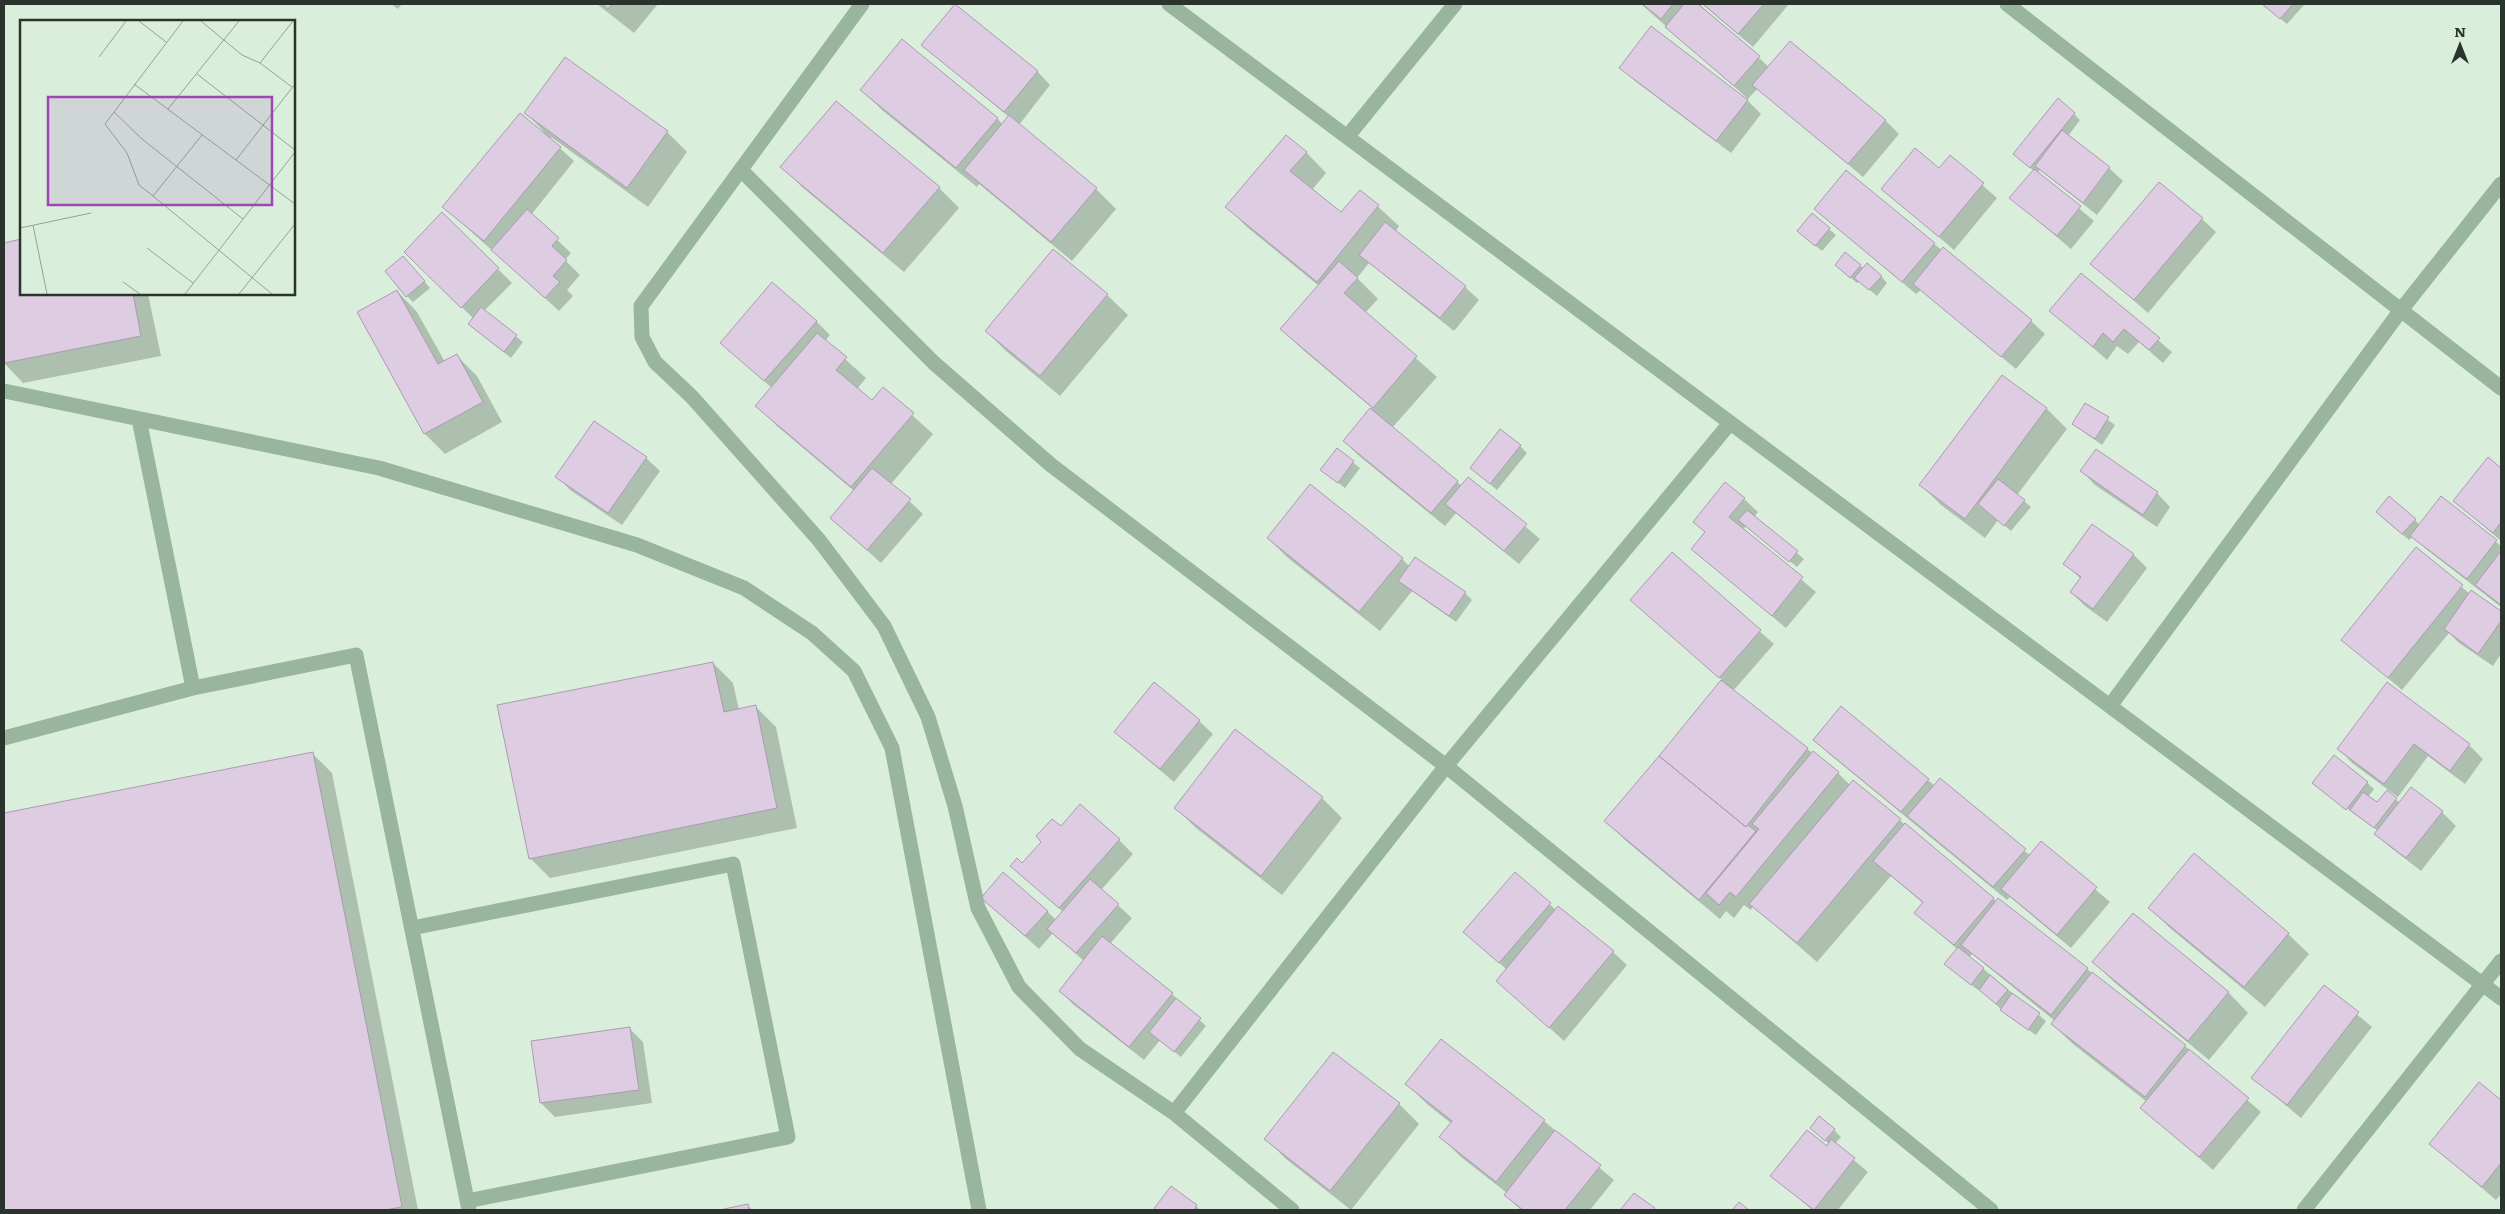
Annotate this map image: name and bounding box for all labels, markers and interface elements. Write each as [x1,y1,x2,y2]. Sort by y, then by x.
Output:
inset map [20,20,295,295]
north arrow [2435,20,2485,70]
text: N [2454,21,2466,41]

